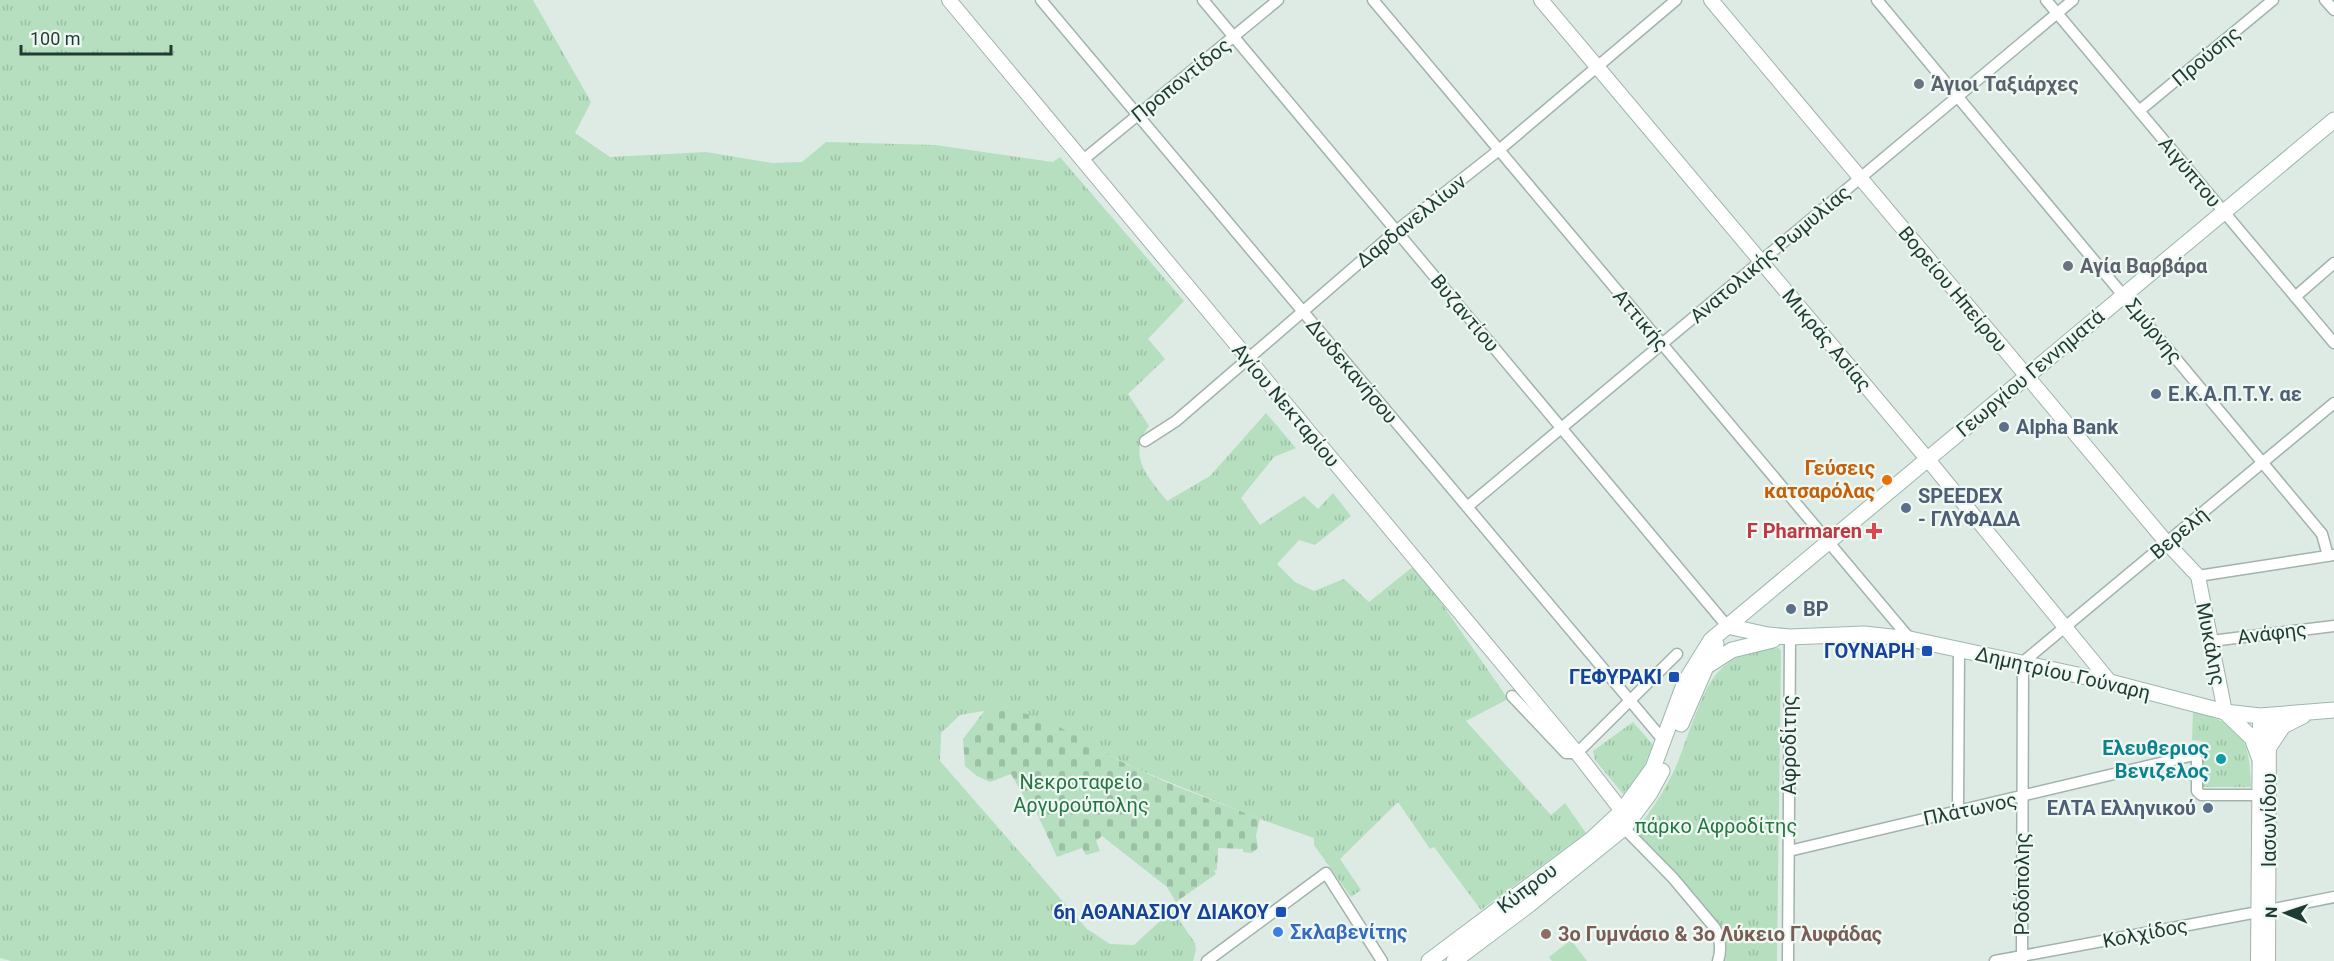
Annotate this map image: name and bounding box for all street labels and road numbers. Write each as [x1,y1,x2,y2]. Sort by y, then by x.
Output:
street label: Προύσης [2167,21,2245,91]
street label: Προποντίδος [1127,33,1235,127]
street label: Αιγύπτου [2154,132,2226,212]
street label: Δαρδανελλίων [1351,169,1471,273]
street label: Ανατολικής Ρωμυλίας [1685,180,1855,328]
street label: Βορείου Ηπείρου [1893,221,2013,357]
street label: Βυζαντίου [1426,269,1504,357]
street label: Αττικής [1608,284,1674,356]
street label: Μικράς Ασίας [1777,284,1877,396]
street label: Σμύρνης [2121,294,2187,368]
street label: Γεωργίου Γεννηματά [1951,304,2109,442]
street label: Δωδεκανήσου [1301,314,1403,428]
street label: Αγίου Νεκταρίου [1227,338,1345,472]
street label: Βερελή [2145,502,2213,564]
street label: Μυκάλης [2191,600,2231,688]
street label: Ανάφης [2236,617,2308,649]
street label: Δημητρίου Γούναρη [1973,641,2153,705]
street label: Αφροδίτης [1777,695,1801,795]
street label: Ιασωνίδου [2257,773,2281,867]
street label: Πλάτωνος [1921,787,2019,831]
street label: Ροδόπολης [2010,832,2034,936]
street label: Κύπρου [1492,858,1562,918]
street label: Κολχίδος [2101,913,2189,953]

